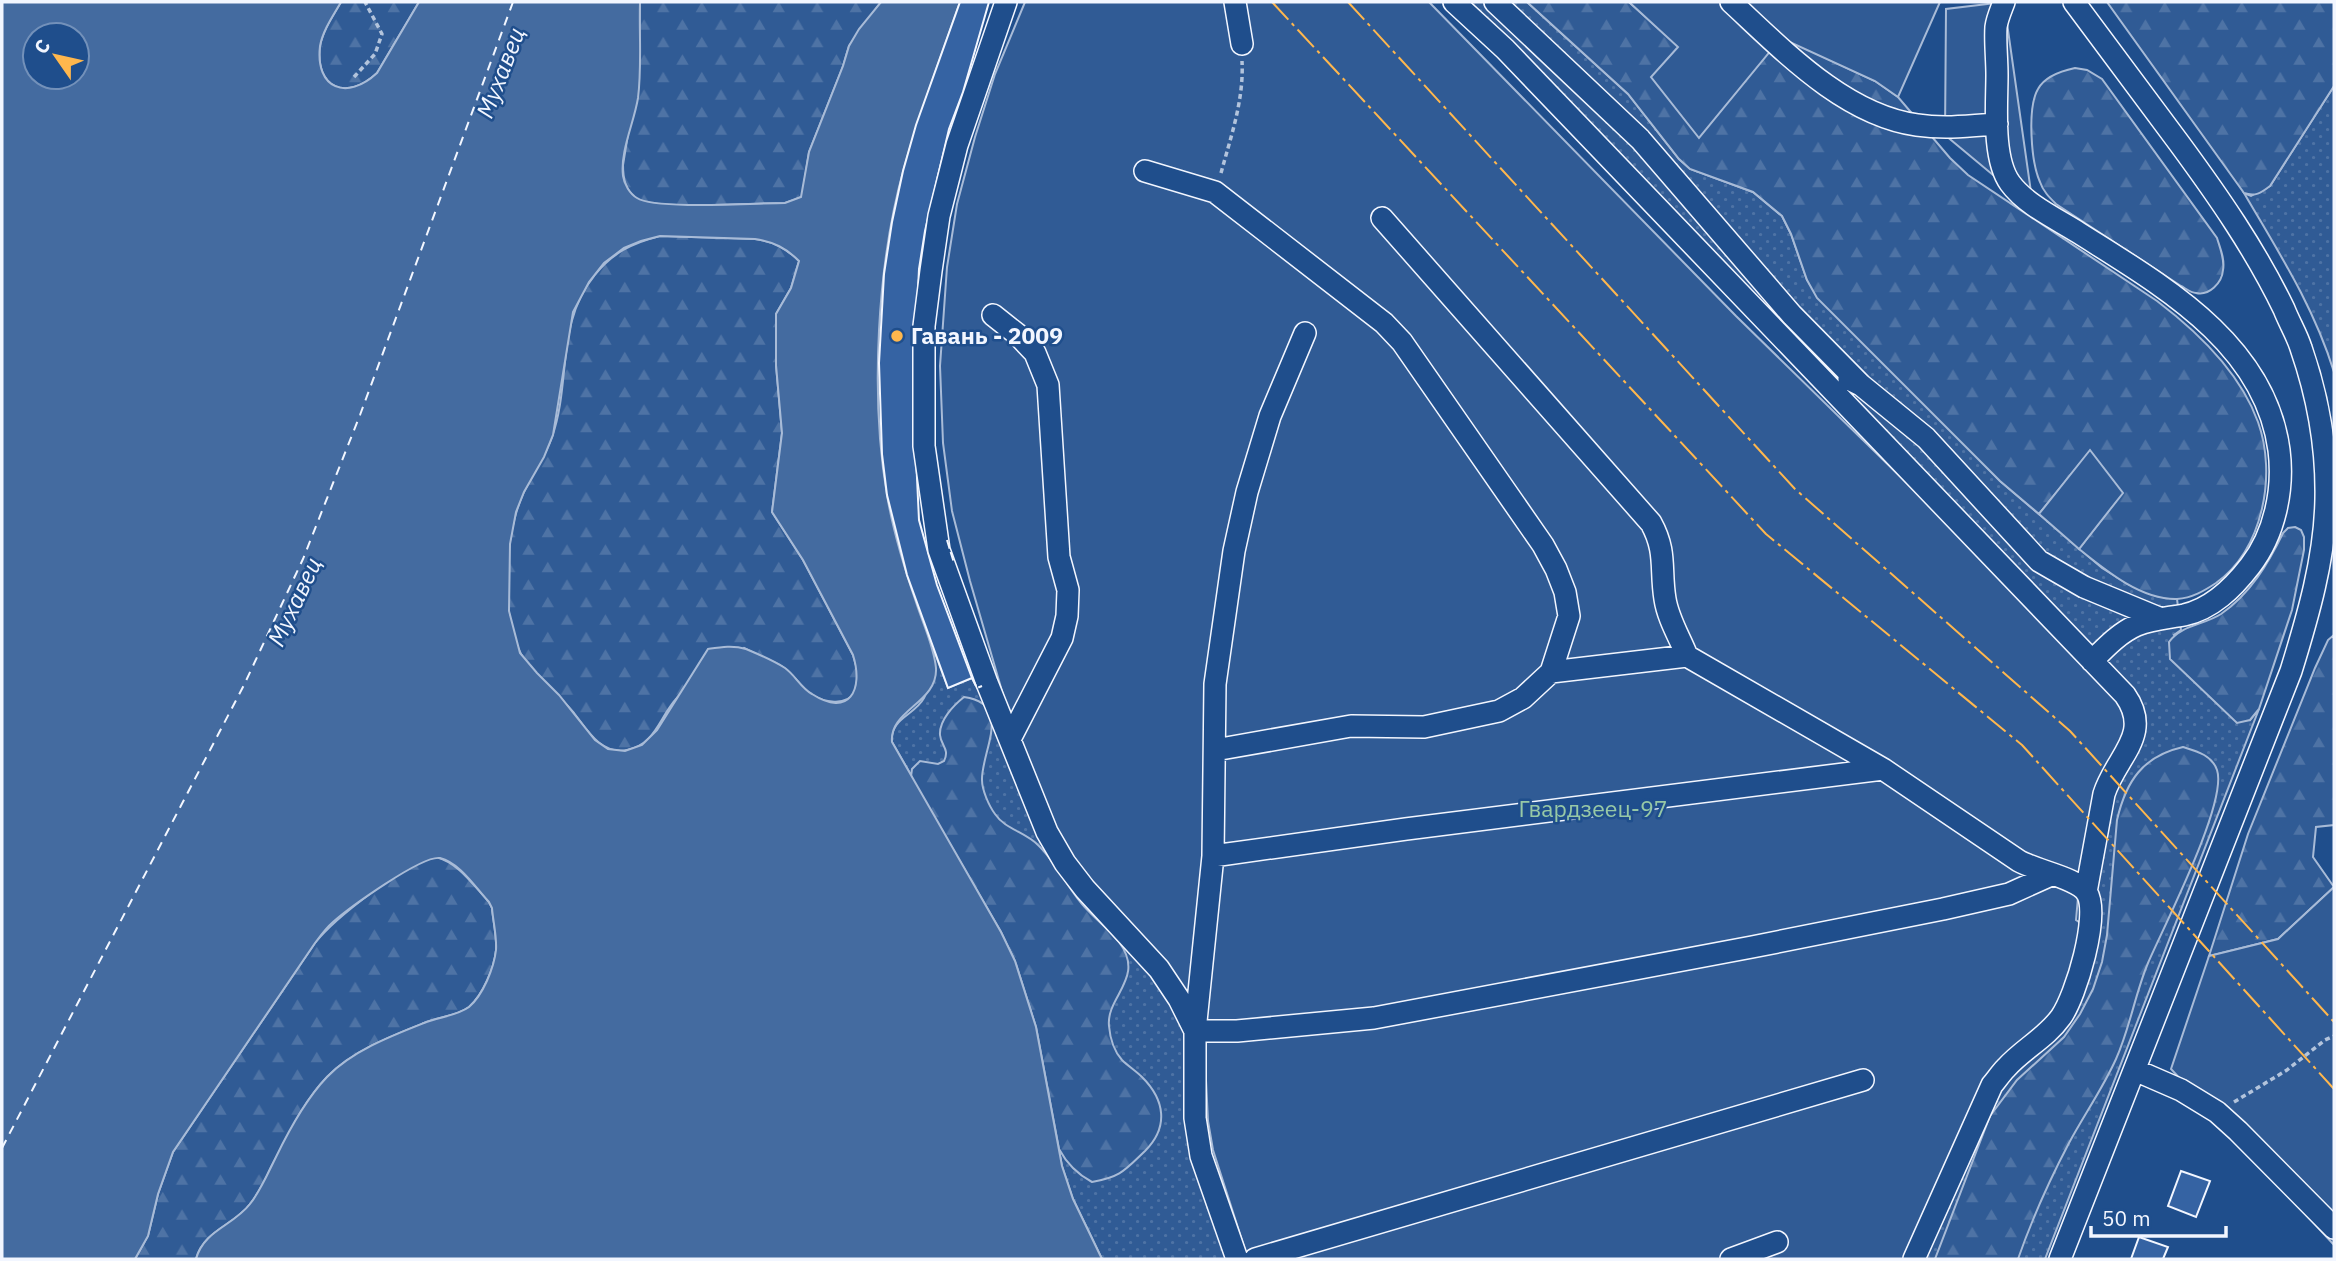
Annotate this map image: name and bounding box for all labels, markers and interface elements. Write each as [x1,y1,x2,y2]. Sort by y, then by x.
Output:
north arrow [21,21,91,91]
water label: Мухавец [468,23,532,123]
text: С [28,35,55,58]
place label: Гавань - 2009 [911,320,1063,350]
marker: Гавань - 2009 [889,328,905,344]
water label: Мухавец [260,552,329,651]
park label: Гвардзеец-97 [1518,793,1668,823]
scale bar [2091,1194,2226,1238]
text: 50 m [2102,1204,2151,1232]

